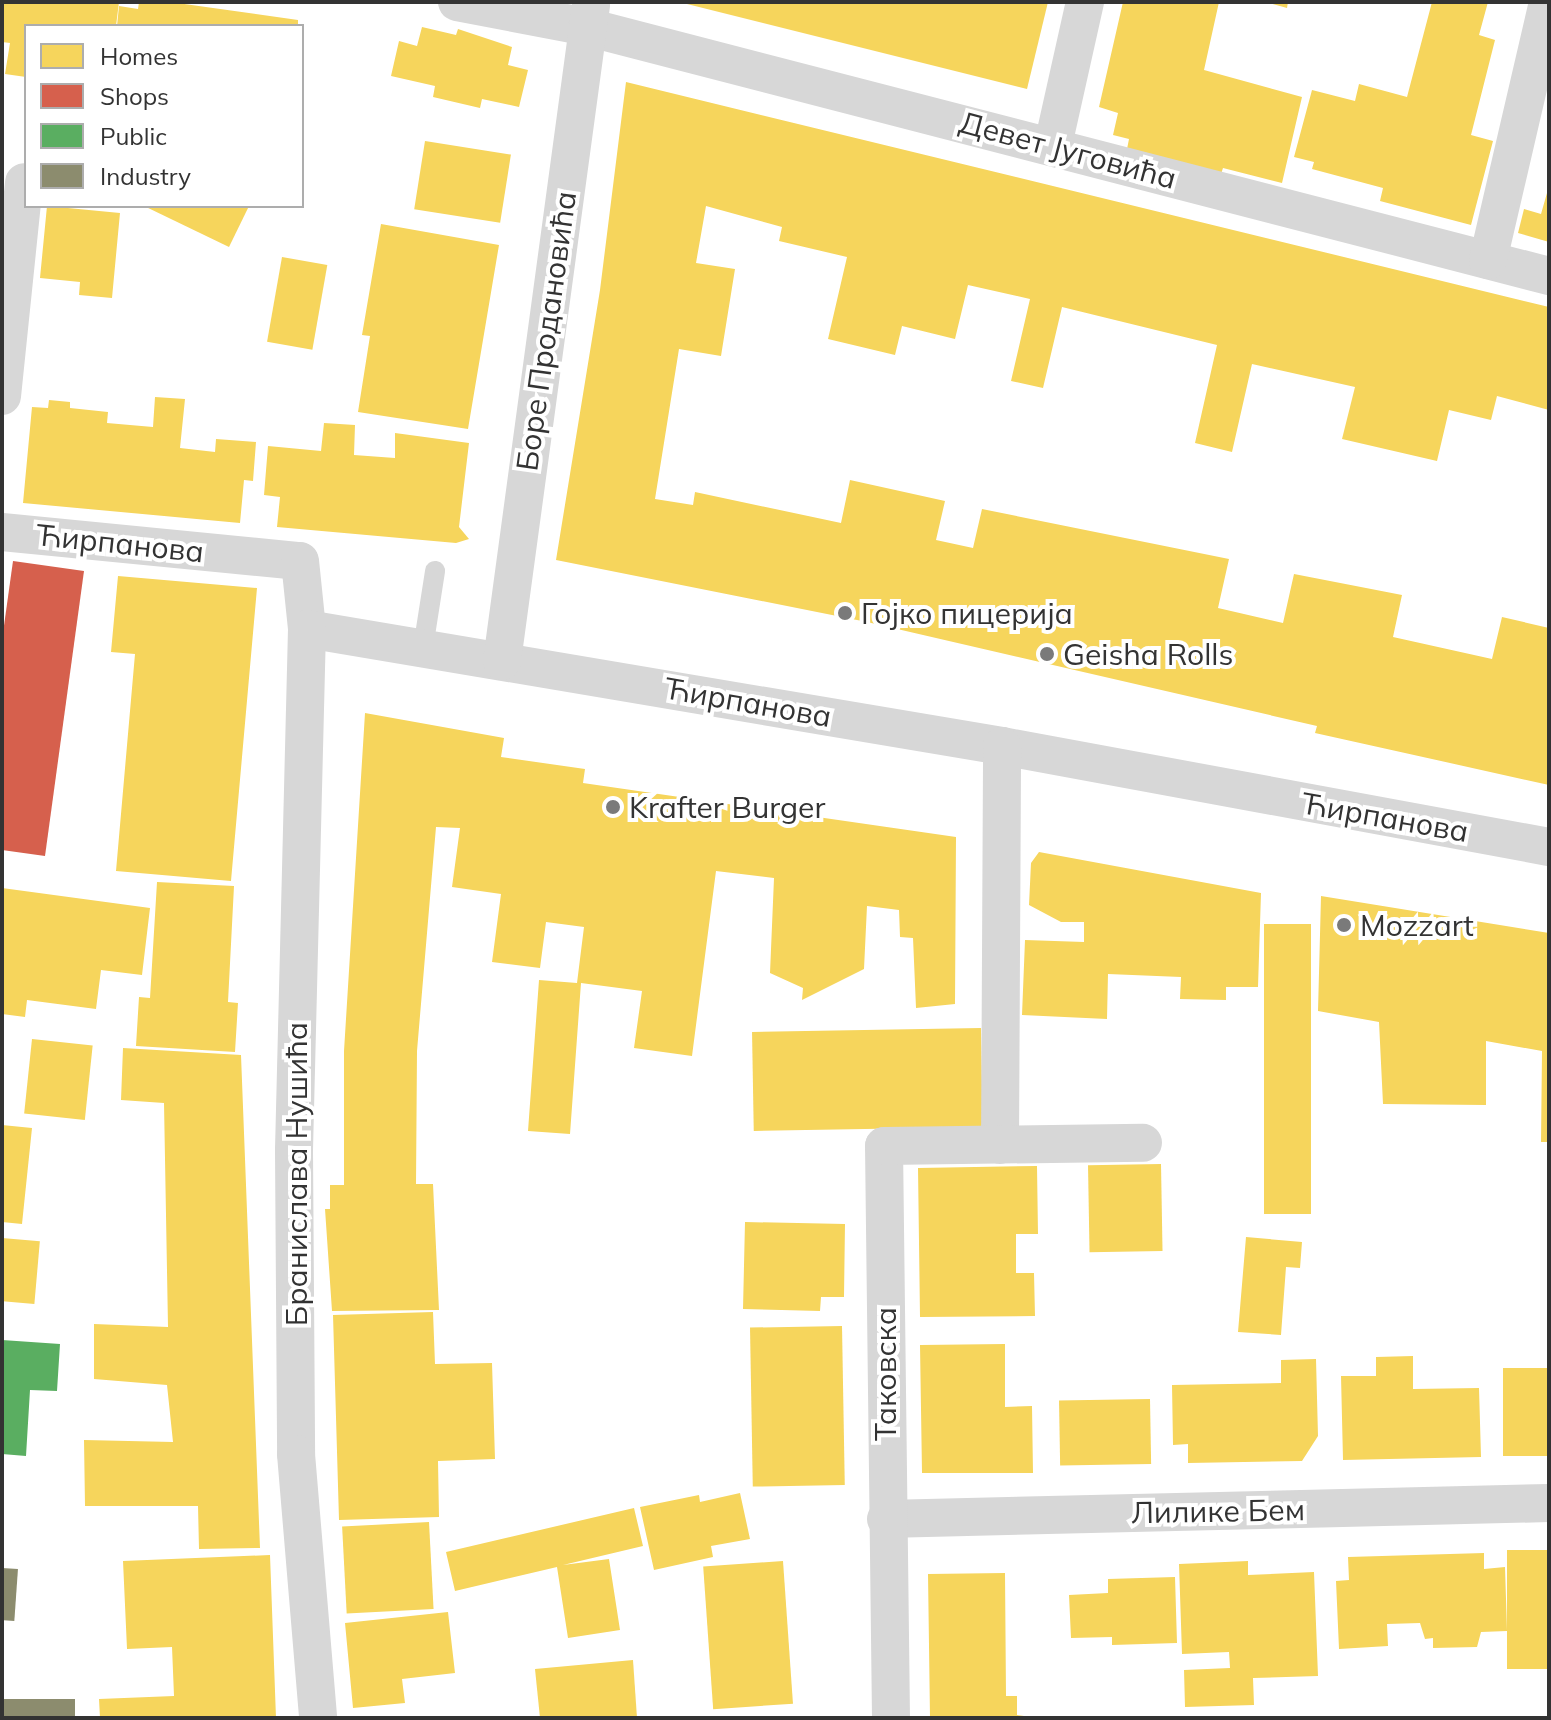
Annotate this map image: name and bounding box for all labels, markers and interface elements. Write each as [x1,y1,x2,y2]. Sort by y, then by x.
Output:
legend [24,24,304,208]
text: Homes [100,41,178,71]
text: Shops [100,81,169,111]
street label: Девет Југовића [956,104,1180,196]
text: Public [100,121,167,151]
text: Industry [100,161,191,191]
street label: Боре Продановића [509,189,583,473]
street label: Ћирпанова [34,516,206,570]
place label: Гојко пицерија [861,595,1073,631]
marker: Гојко пицерија [836,604,854,622]
place label: Geisha Rolls [1063,636,1233,672]
marker: Geisha Rolls [1038,645,1056,663]
street label: Ћирпанова [662,670,834,734]
street label: Ћирпанова [1299,785,1471,849]
place label: Krafter Burger [629,789,825,825]
marker: Krafter Burger [604,798,622,816]
place label: Mozzart [1360,907,1474,943]
marker: Mozzart [1335,916,1353,934]
street label: Бранислава Нушића [278,1022,314,1326]
street label: Таковска [867,1307,903,1441]
street label: Лилике Бем [1131,1491,1305,1531]

